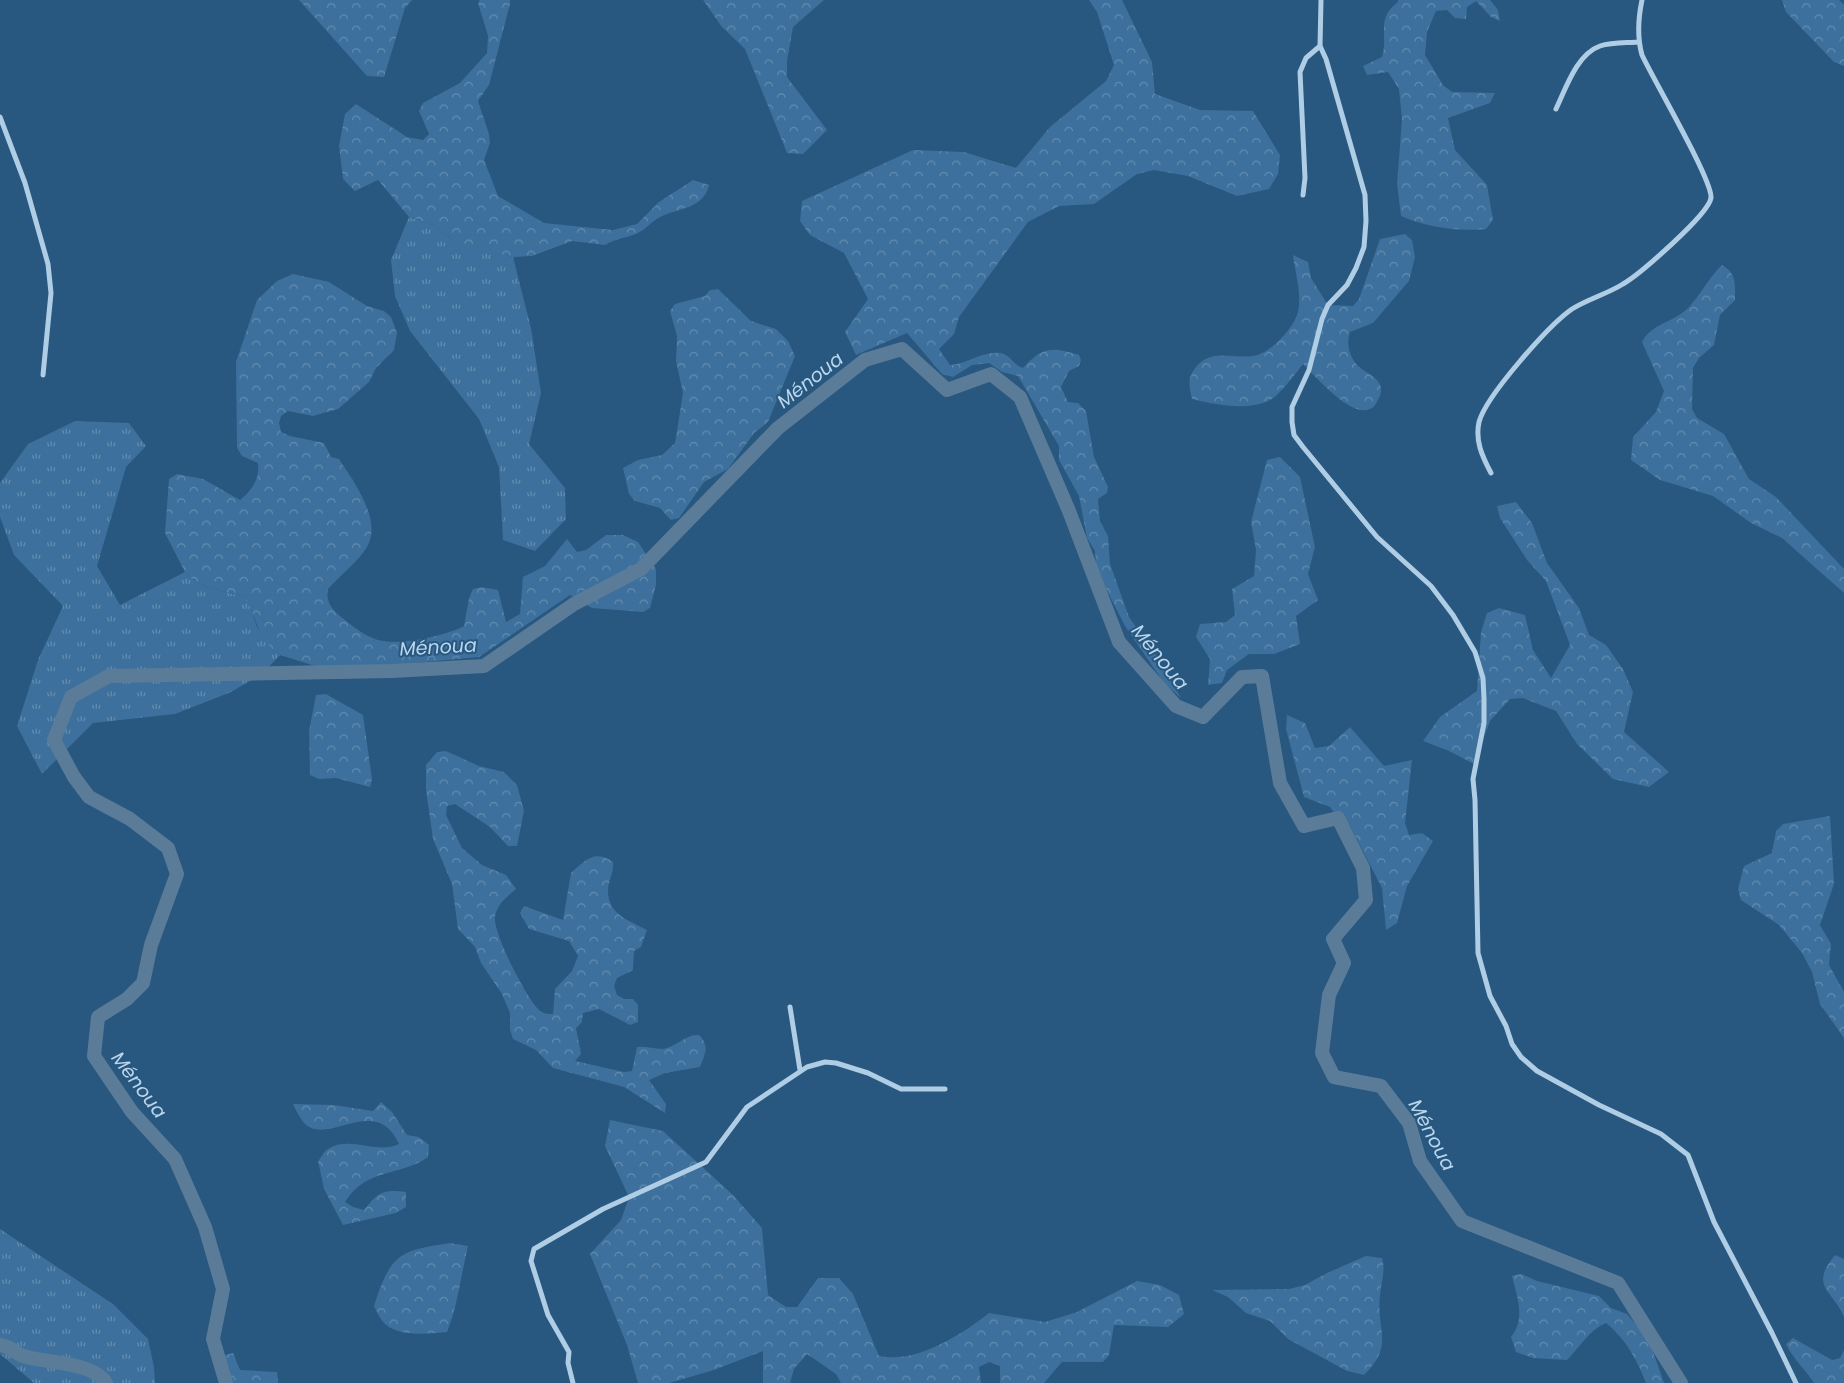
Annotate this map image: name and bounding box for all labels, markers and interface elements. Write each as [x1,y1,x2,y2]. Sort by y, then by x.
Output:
water label: Ménoua [771,345,849,414]
water label: Ménoua [1125,618,1195,696]
water label: Ménoua [399,631,478,663]
water label: Ménoua [105,1046,173,1124]
water label: Ménoua [1402,1094,1462,1176]

